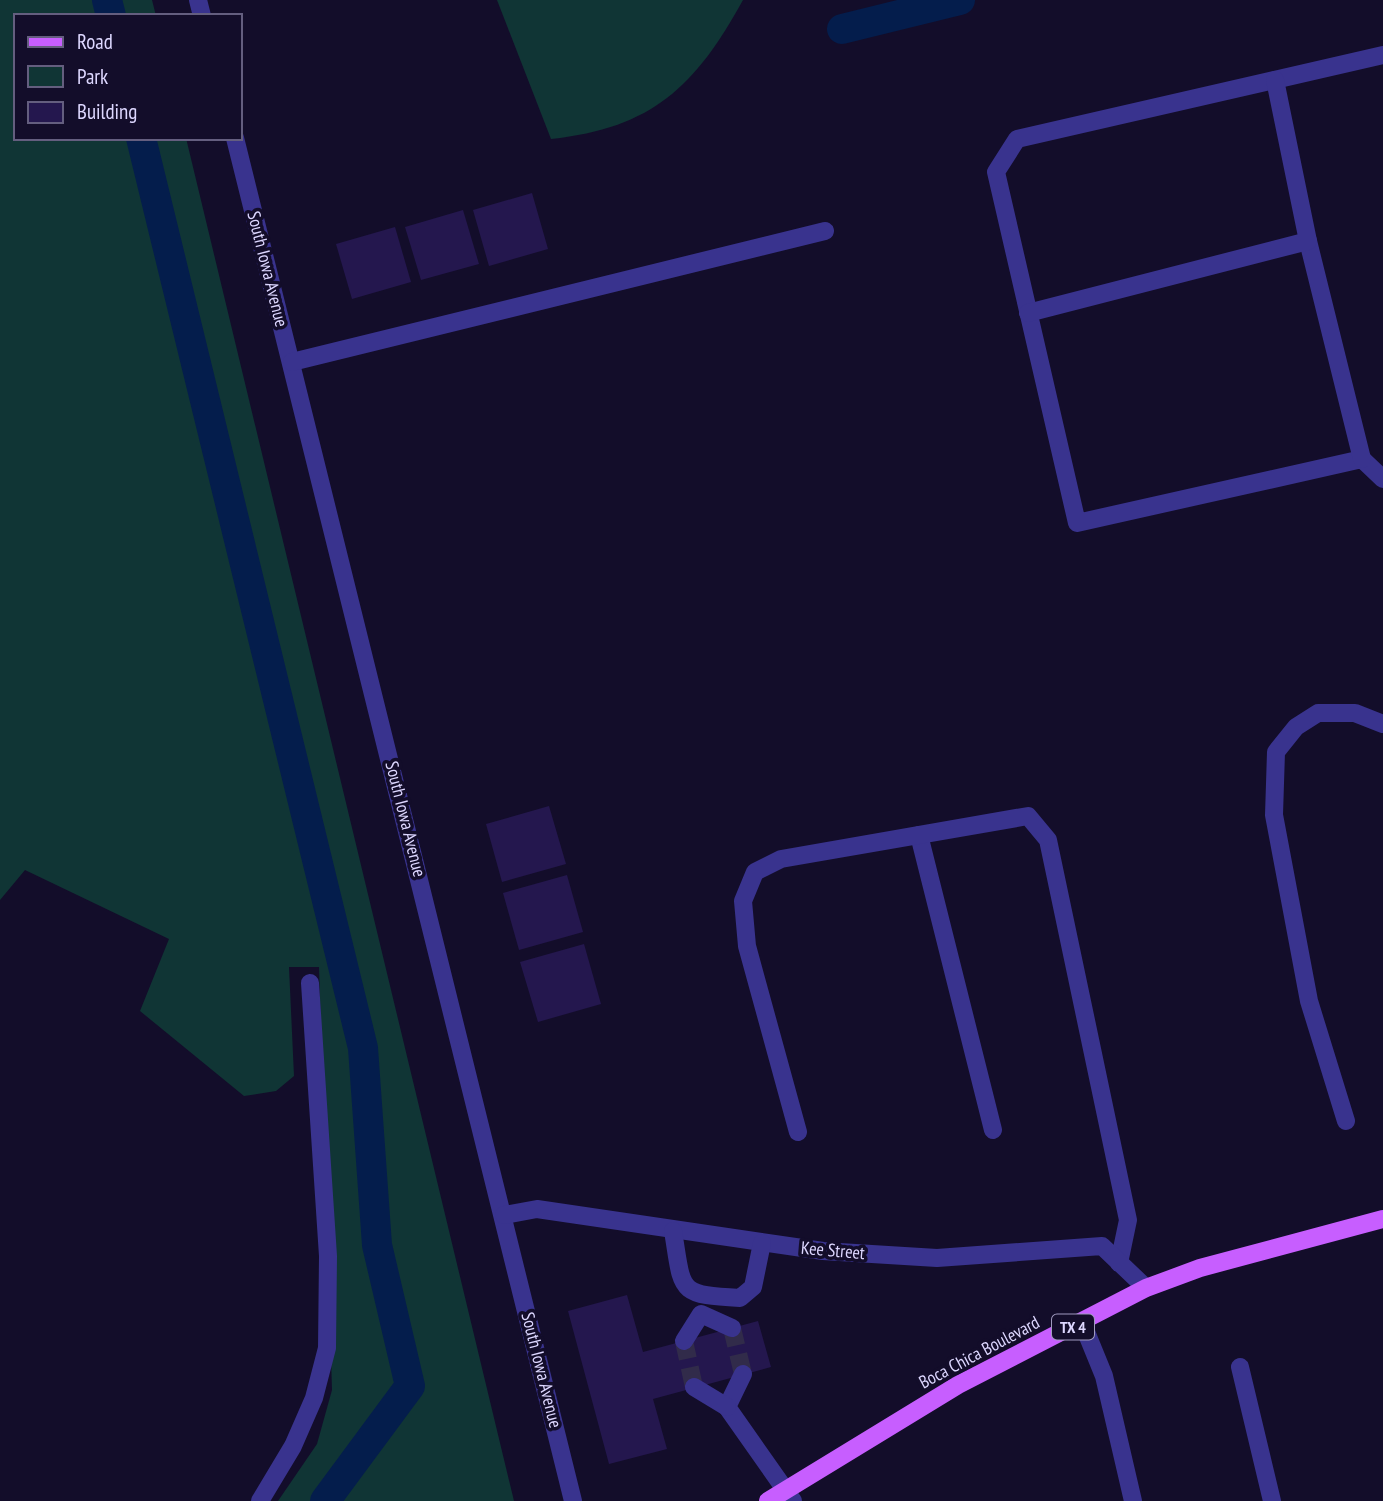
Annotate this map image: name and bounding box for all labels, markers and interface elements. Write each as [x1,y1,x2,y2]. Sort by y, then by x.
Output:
legend [14,14,242,140]
text: Road [77,28,113,55]
text: Park [77,63,108,90]
text: Building [77,98,137,125]
street label: South Iowa Avenue [243,209,293,329]
street label: South Iowa Avenue [381,759,431,879]
street label: Kee Street [800,1236,866,1264]
street label: South Iowa Avenue [517,1310,567,1430]
street label: Boca Chica Boulevard [915,1311,1043,1393]
road number: TX 4 [1052,1315,1094,1340]

